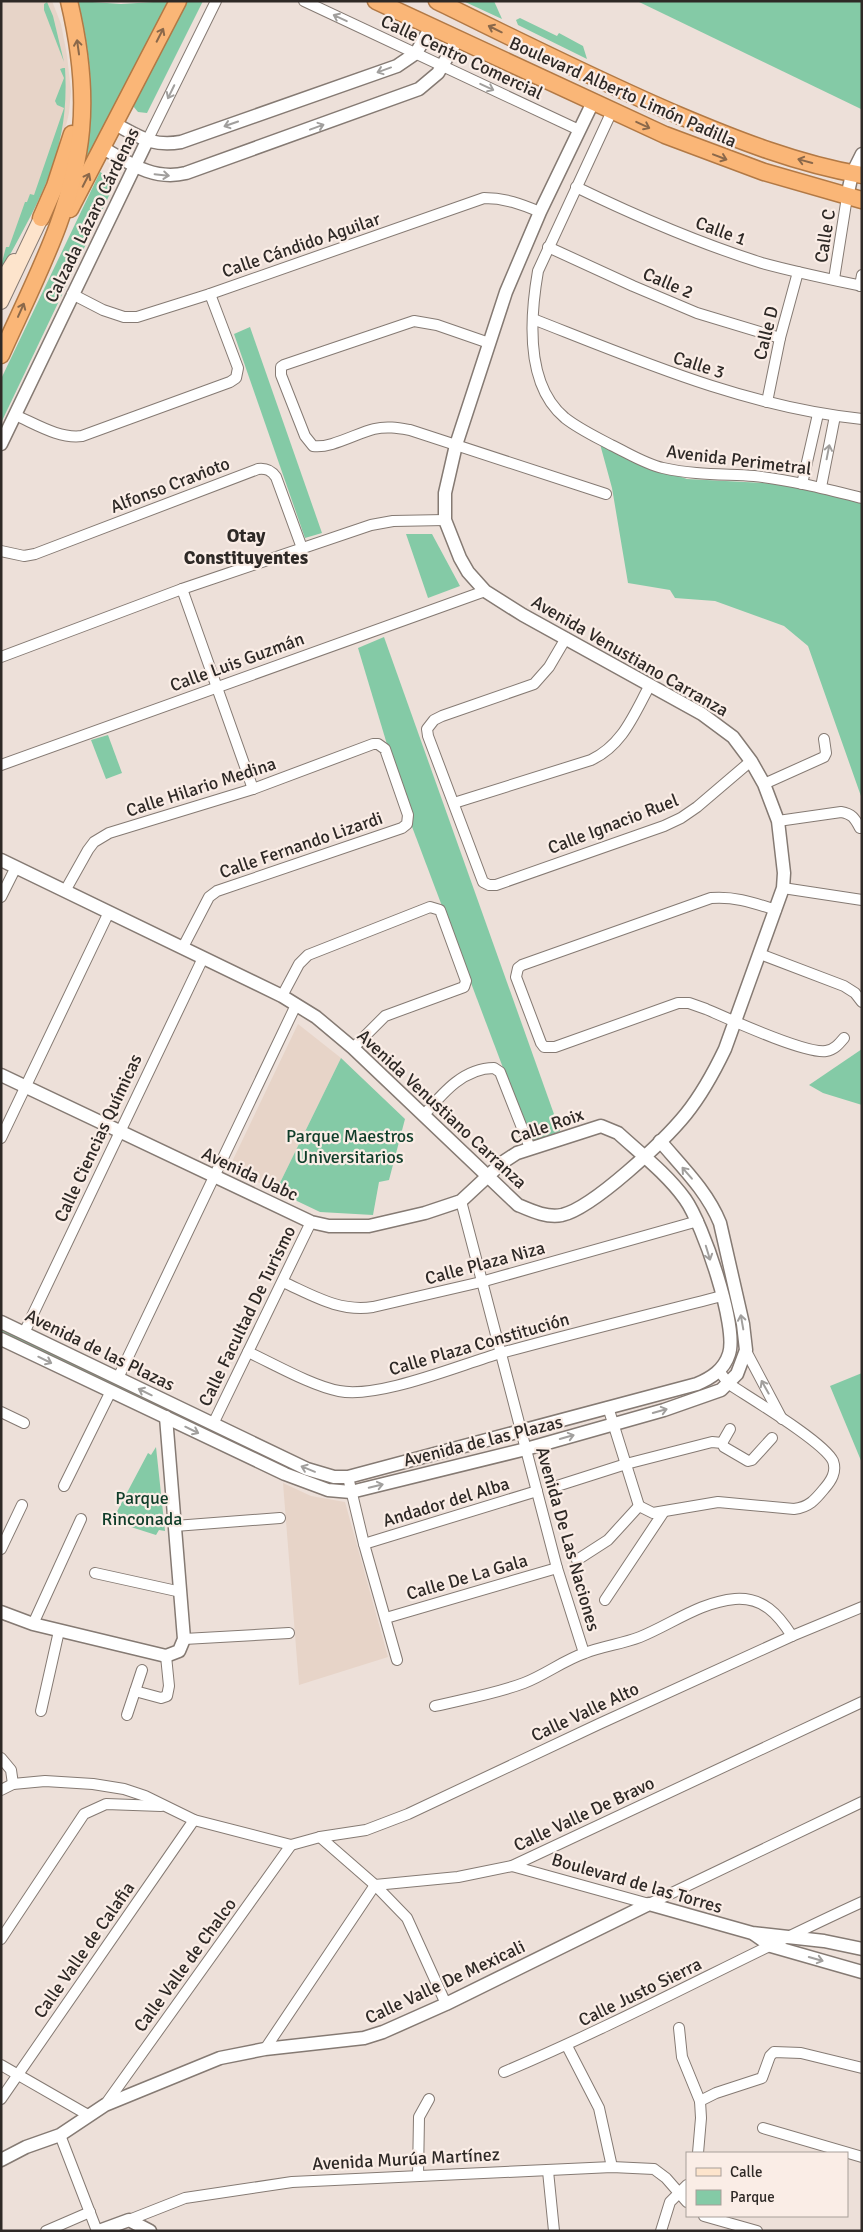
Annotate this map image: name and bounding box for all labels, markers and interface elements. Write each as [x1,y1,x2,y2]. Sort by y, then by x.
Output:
street label: Calle Centro Comercial [378,10,546,104]
one-way arrow [333,13,348,22]
one-way arrow [488,24,503,33]
one-way arrow [156,28,166,43]
street label: Boulevard Alberto Limón Padilla [506,32,740,152]
one-way arrow [73,39,83,55]
one-way arrow [377,66,393,75]
one-way arrow [479,82,494,92]
one-way arrow [166,84,176,99]
one-way arrow [224,120,239,129]
one-way arrow [635,120,650,130]
one-way arrow [308,122,324,131]
street label: Calzada Lázaro Cárdenas [40,124,144,306]
one-way arrow [712,153,727,162]
one-way arrow [798,155,814,165]
one-way arrow [154,170,170,180]
one-way arrow [81,172,91,187]
street label: Calle Cándido Aguilar [219,207,383,282]
street label: Calle C [810,208,840,264]
street label: Calle 1 [692,212,750,250]
street label: Calle 2 [639,263,697,303]
one-way arrow [17,303,27,318]
street label: Calle D [749,304,783,362]
street label: Calle 3 [671,346,727,384]
street label: Avenida Perimetral [665,440,813,480]
one-way arrow [823,444,833,460]
street label: Alfonso Cravioto [107,452,233,518]
district label: Otay Constituyentes [184,524,308,570]
street label: Avenida Venustiano Carranza [528,591,732,721]
street label: Calle Luis Guzmán [167,628,307,696]
street label: Calle Hilario Medina [123,752,279,822]
street label: Calle Ignacio Ruel [545,789,681,859]
street label: Calle Fernando Lizardi [217,807,385,883]
street label: Avenida Venustiano Carranza [353,1025,531,1193]
street label: Calle Ciencias Químicas [49,1050,147,1226]
street label: Calle Roix [507,1103,587,1149]
park label: Parque Maestros Universitarios [286,1125,414,1168]
street label: Avenida Uabc [198,1142,302,1206]
one-way arrow [681,1166,693,1179]
street label: Calle Facultad De Turismo [194,1222,300,1410]
street label: Calle Plaza Niza [423,1236,547,1290]
one-way arrow [704,1244,714,1260]
street label: Avenida de las Plazas [22,1304,178,1396]
street label: Calle Plaza Constitución [386,1308,572,1380]
one-way arrow [737,1315,747,1331]
one-way arrow [37,1355,52,1365]
one-way arrow [760,1379,770,1394]
one-way arrow [138,1386,153,1396]
one-way arrow [652,1405,668,1415]
street label: Avenida de las Plazas [401,1411,565,1471]
one-way arrow [184,1425,199,1435]
one-way arrow [558,1432,574,1442]
street label: Avenida De Las Naciones [531,1444,605,1634]
one-way arrow [301,1464,316,1473]
street label: Andador del Alba [380,1472,512,1532]
one-way arrow [367,1481,383,1490]
park label: Parque Rinconada [102,1487,182,1530]
street label: Calle De La Gala [404,1549,530,1605]
street label: Calle Valle Alto [528,1677,642,1747]
street label: Calle Valle De Bravo [510,1772,658,1856]
street label: Boulevard de las Torres [549,1848,725,1918]
street label: Calle Valle de Calafia [29,1878,139,2022]
street label: Calle Valle de Chalco [129,1894,241,2036]
street label: Calle Valle De Mexicali [361,1935,529,2029]
street label: Calle Justo Sierra [575,1953,705,2031]
one-way arrow [808,1955,824,1964]
street label: Avenida Murúa Martínez [312,2143,500,2175]
legend [686,2152,848,2217]
text: Calle [730,2163,763,2181]
text: Parque [730,2188,775,2206]

